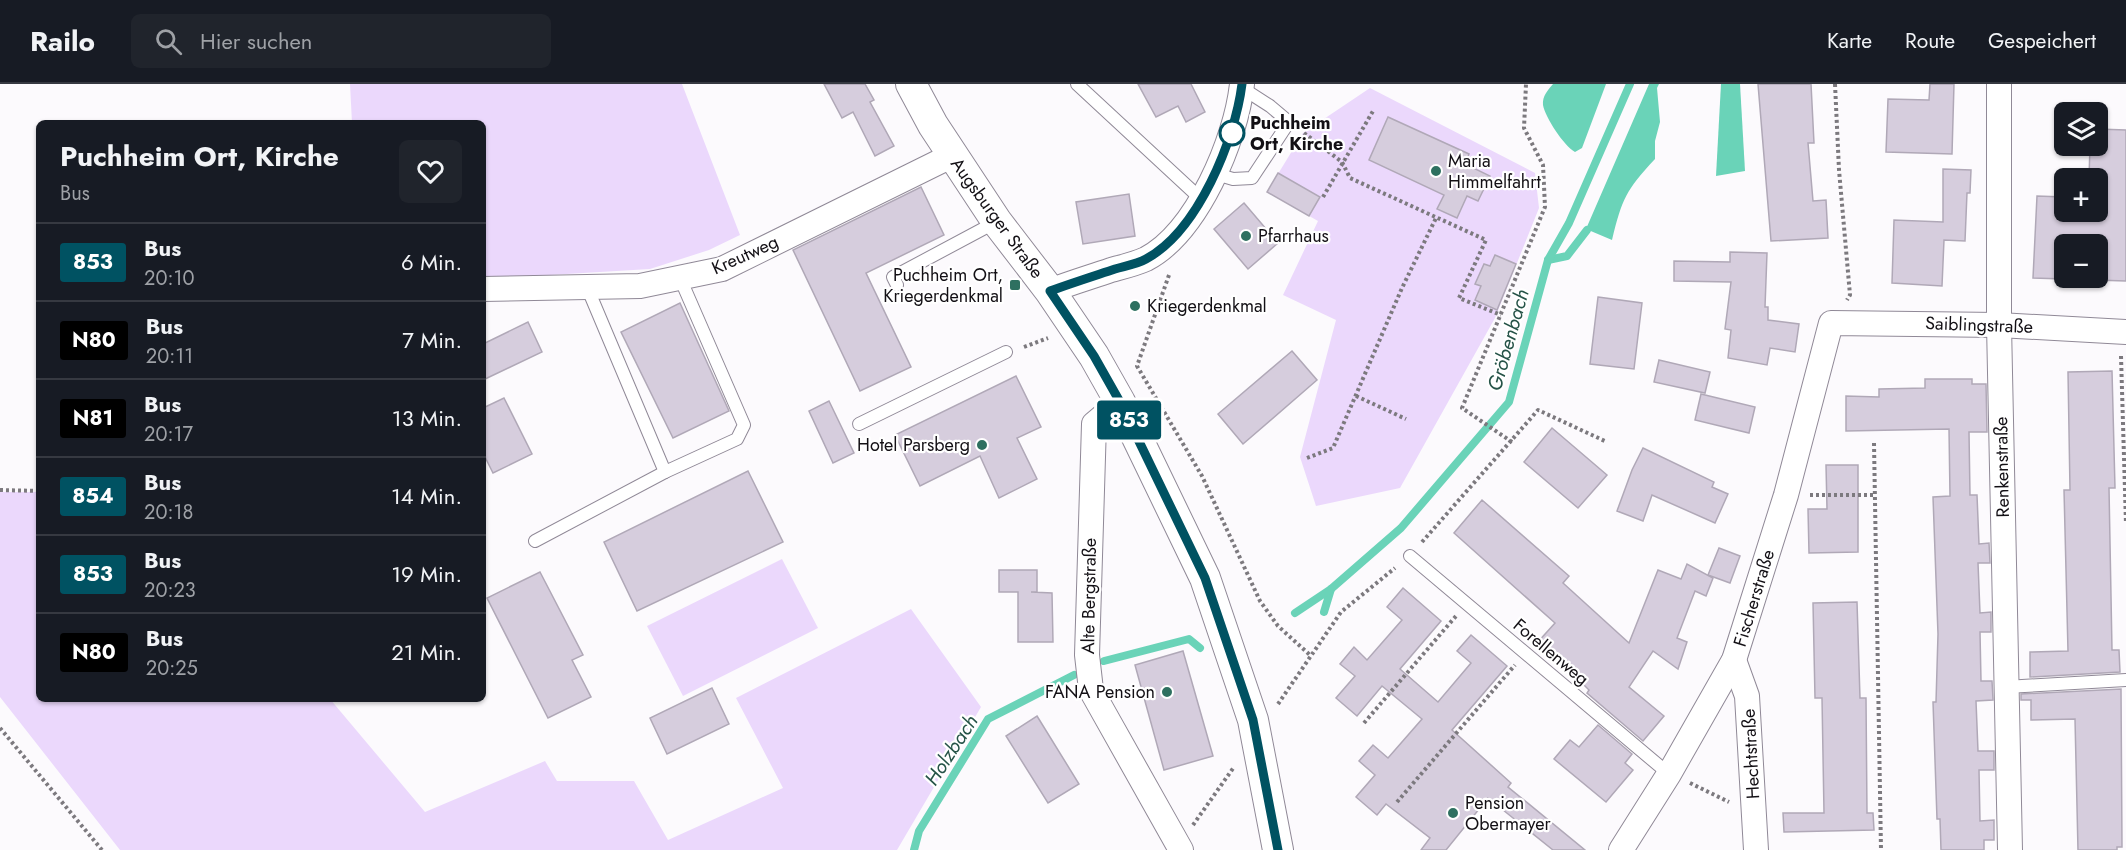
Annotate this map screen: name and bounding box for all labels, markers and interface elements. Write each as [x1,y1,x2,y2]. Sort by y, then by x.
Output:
search box [131,14,551,68]
text: Railo [30,21,95,62]
icon: search [152,25,185,58]
text: Hier suchen [200,25,312,57]
text: Karte [1827,26,1872,56]
text: Route [1905,26,1955,56]
text: Gespeichert [1988,26,2096,56]
map controls [2054,102,2108,288]
button: layers [2054,102,2108,156]
place label: Puchheim Ort, Kirche [1250,110,1343,157]
marker: Puchheim Ort, Kirche [1219,120,1245,146]
text: Puchheim Ort, Kirche [60,136,339,177]
button: heart [399,140,462,203]
place label: Maria Himmelfahrt [1448,148,1541,195]
street label: Augsburger Straße [944,152,1050,284]
marker: Maria Himmelfahrt [1429,164,1443,178]
button: + [2054,168,2108,222]
text: Bus [60,179,90,208]
place label: Pfarrhaus [1258,223,1329,249]
street label: Kreutweg [707,229,783,281]
marker: Pfarrhaus [1239,229,1253,243]
text: Bus [144,232,181,264]
button: − [2054,234,2108,288]
text: 6 Min. [401,246,462,278]
text: 853 [73,247,113,277]
place label: Puchheim Ort, Kriegerdenkmal [883,262,1003,309]
text: 20:10 [144,264,194,293]
marker: Puchheim Ort, Kriegerdenkmal [1008,278,1022,292]
water label: Gröbenbach [1480,286,1537,395]
place label: Kriegerdenkmal [1147,293,1267,319]
marker: Kriegerdenkmal [1128,299,1142,313]
text: Bus [146,310,183,342]
street label: Saiblingstraße [1925,310,2033,340]
text: 7 Min. [402,324,462,356]
text: N80 [72,325,116,355]
text: 20:11 [146,342,193,371]
text: Bus [144,388,181,420]
line badge: 853 [1094,400,1164,440]
text: 13 Min. [392,402,462,434]
text: N81 [73,403,113,433]
text: 853 [1109,405,1149,435]
street label: Renkenstraße [1988,416,2016,518]
text: 20:17 [144,420,193,449]
place label: Hotel Parsberg [857,432,970,458]
marker: Hotel Parsberg [975,438,989,452]
text: Bus [144,466,181,498]
text: 14 Min. [391,480,462,512]
text: 854 [72,481,114,511]
text: 20:18 [144,498,193,527]
street label: Alte Bergstraße [1075,538,1103,654]
text: Bus [144,544,181,576]
street label: Fischerstraße [1727,546,1781,650]
text: 19 Min. [391,558,462,590]
text: 853 [73,559,113,589]
text: 20:23 [144,576,196,605]
street label: Forellenweg [1507,613,1595,691]
text: Bus [146,622,183,654]
text: 21 Min. [391,636,462,668]
text: N80 [72,637,116,667]
text: 20:25 [146,654,198,683]
place label: FANA Pension [1045,679,1155,705]
marker: FANA Pension [1160,685,1174,699]
street label: Hechtstraße [1736,708,1766,800]
water label: Holzbach [918,709,985,791]
place label: Pension Obermayer [1465,790,1551,837]
marker: Pension Obermayer [1446,806,1460,820]

